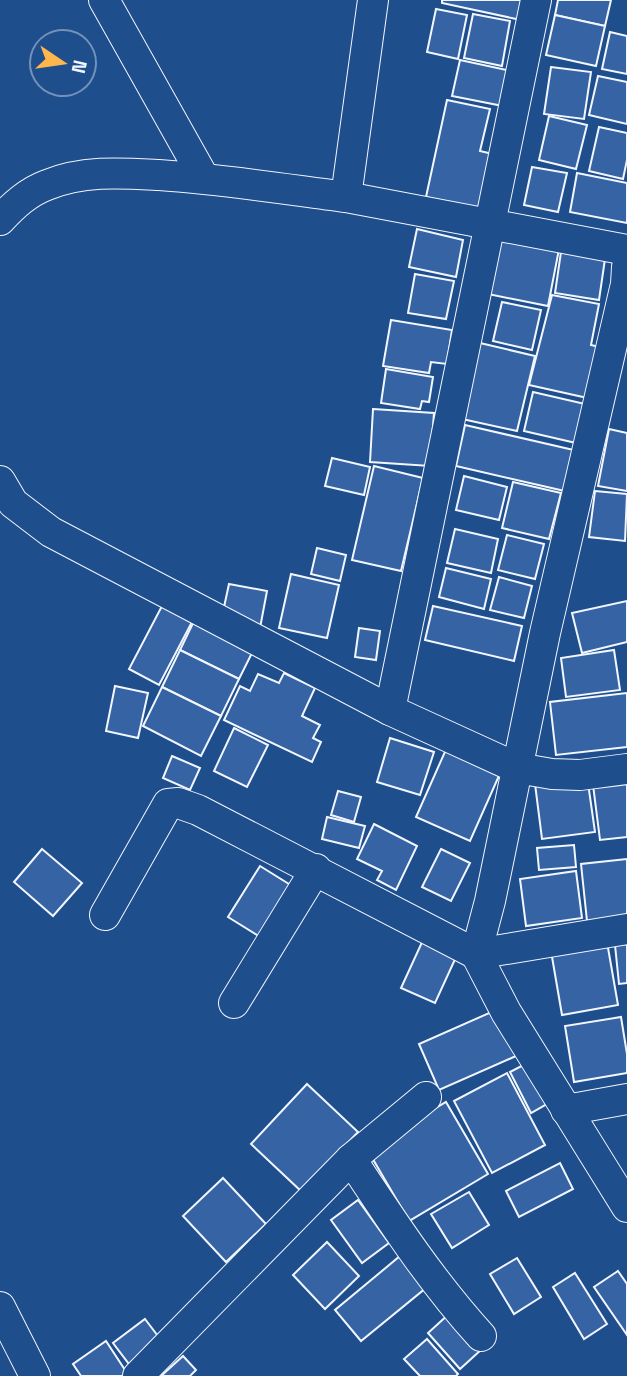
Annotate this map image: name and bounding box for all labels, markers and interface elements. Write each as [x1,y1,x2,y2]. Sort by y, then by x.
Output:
north arrow [28,28,98,98]
text: N [65,58,93,76]

